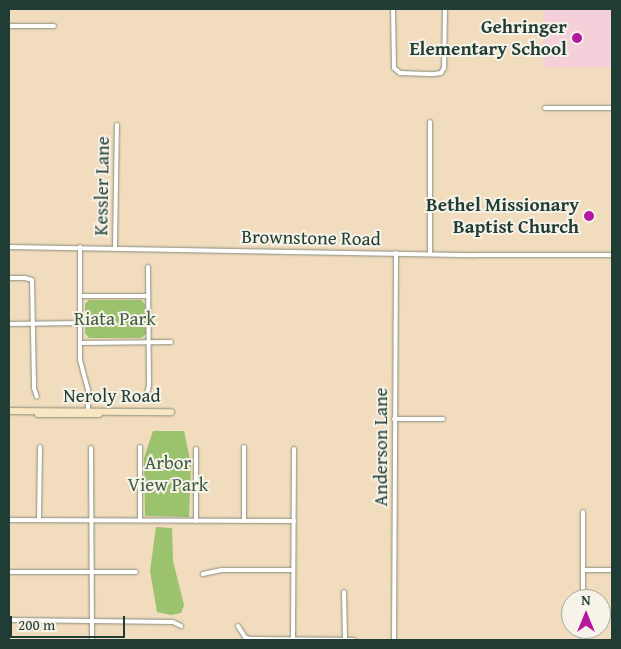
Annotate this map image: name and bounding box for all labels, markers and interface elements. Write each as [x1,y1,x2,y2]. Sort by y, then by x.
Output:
place label: Gehringer Elementary School [409,16,567,60]
marker: Gehringer Elementary School [571,32,583,44]
street label: Kessler Lane [90,136,114,236]
place label: Bethel Missionary Baptist Church [426,194,579,238]
marker: Bethel Missionary Baptist Church [583,210,595,222]
street label: Brownstone Road [241,225,381,251]
park label: Riata Park [74,308,156,330]
street label: Neroly Road [63,385,161,407]
street label: Anderson Lane [370,388,392,506]
park label: Arbor View Park [127,452,209,496]
north arrow [561,589,611,639]
text: N [581,590,591,610]
scale bar [12,606,128,638]
text: 200 m [18,614,55,635]

